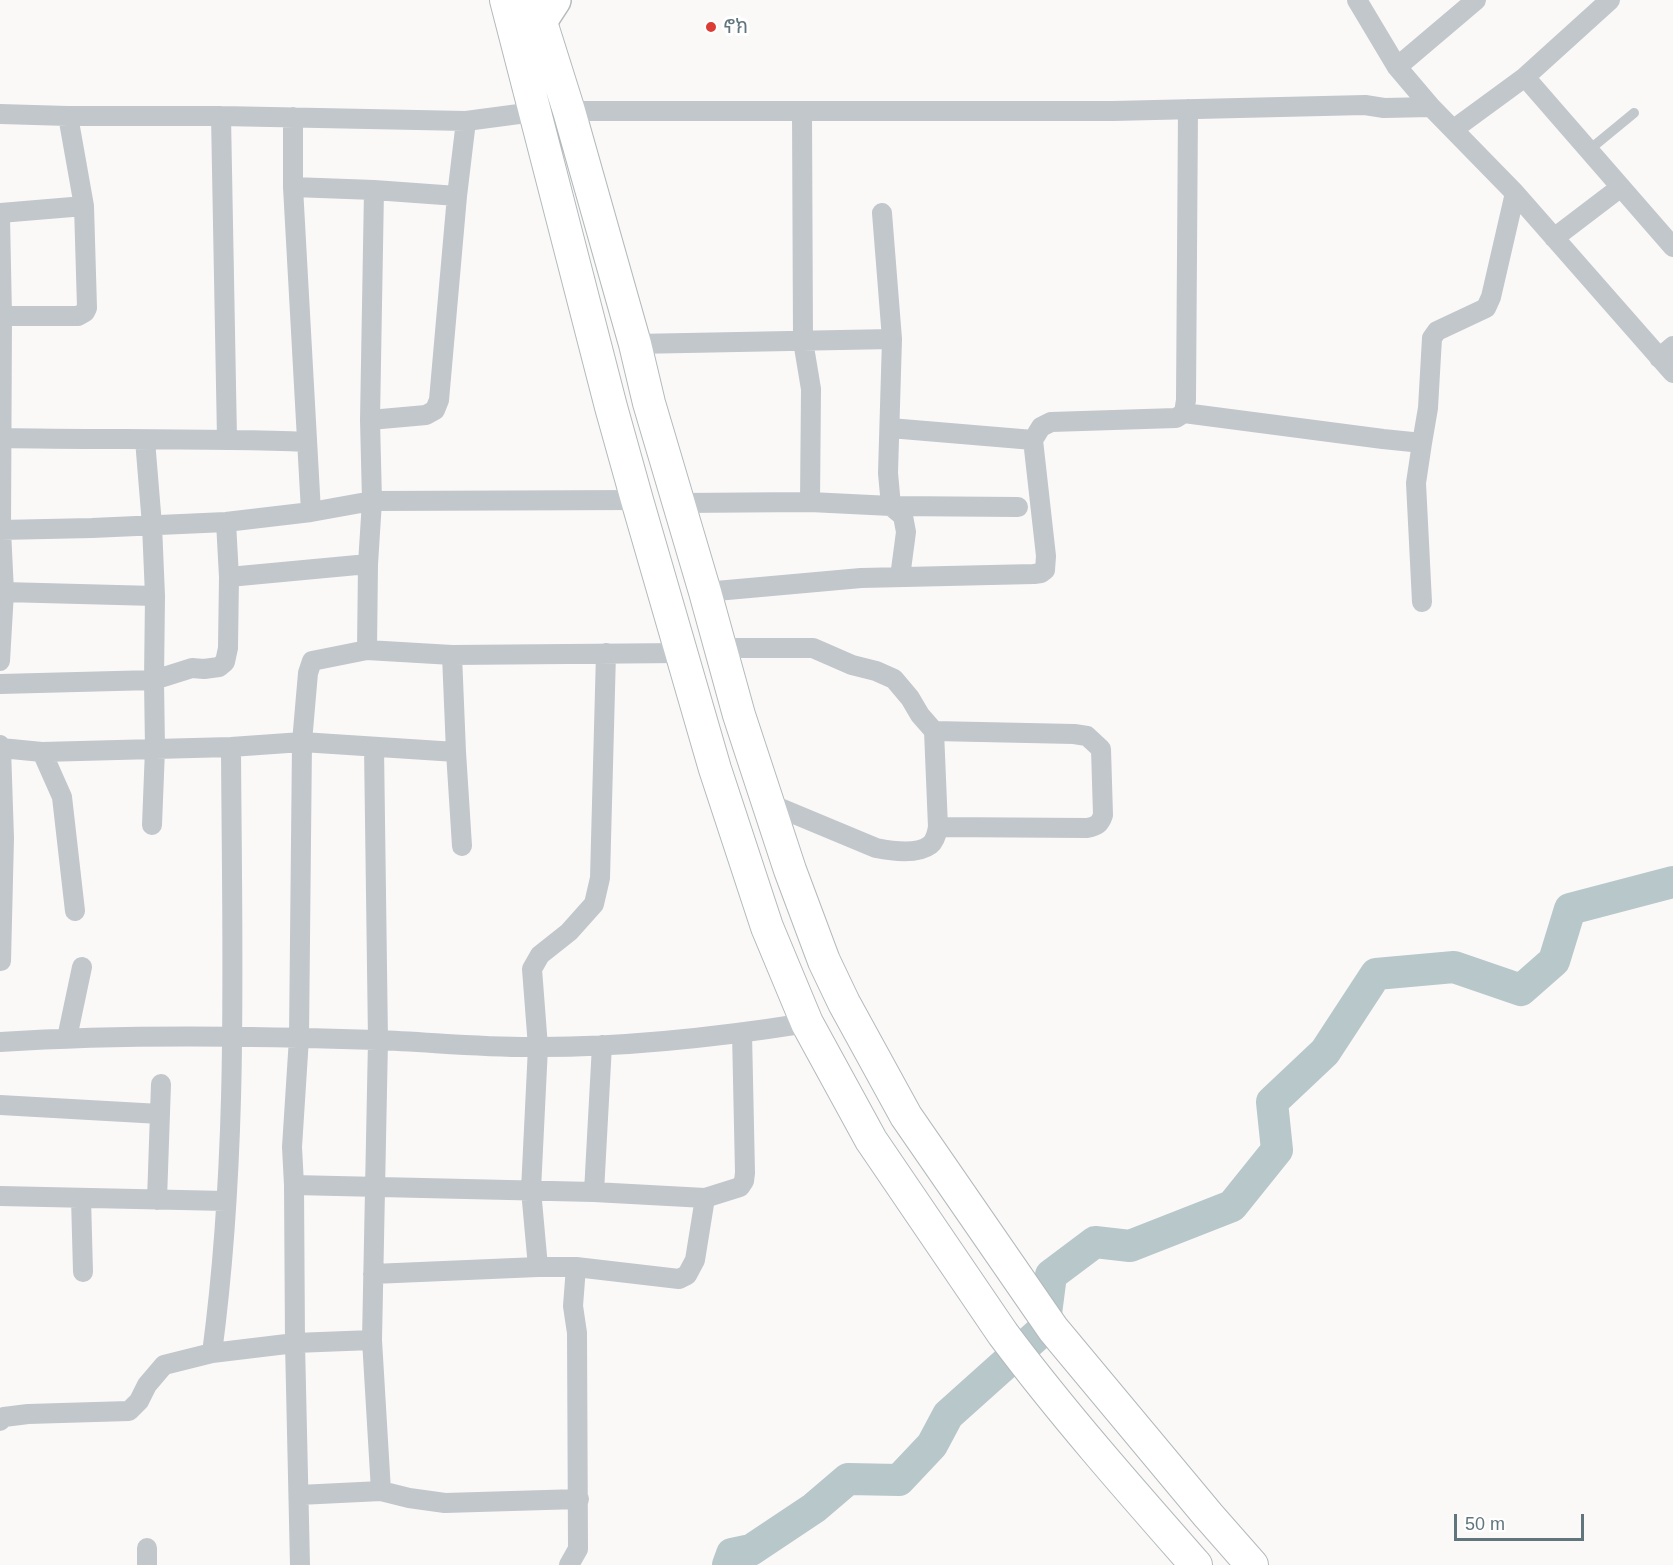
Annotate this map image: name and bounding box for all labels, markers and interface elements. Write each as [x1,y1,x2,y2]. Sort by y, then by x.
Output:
place label: ኖክ [723,15,748,39]
marker: ኖክ [704,20,718,34]
scale bar [1457,1502,1588,1540]
text: 50 m [1465,1514,1505,1534]

